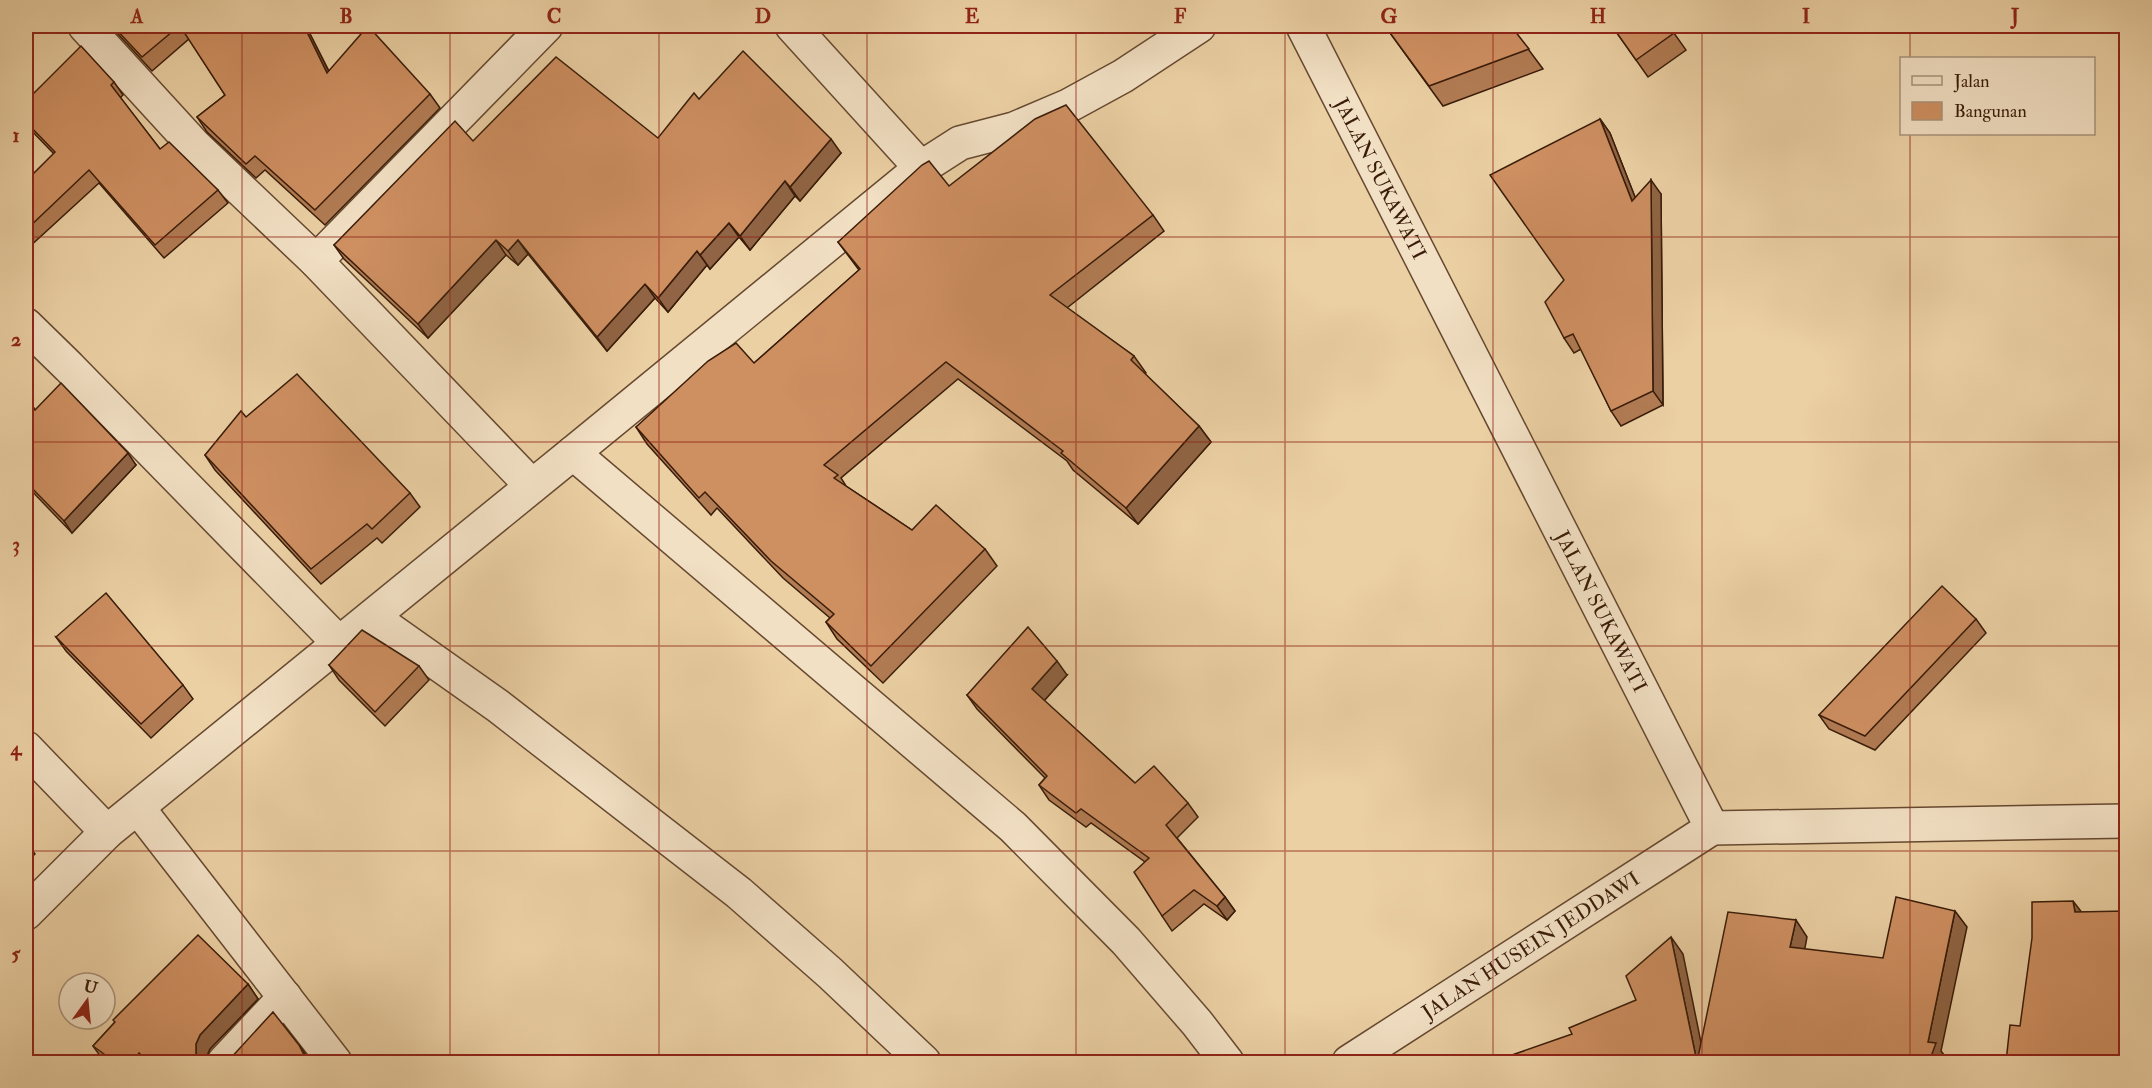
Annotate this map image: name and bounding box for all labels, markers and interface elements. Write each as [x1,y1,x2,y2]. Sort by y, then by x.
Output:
text: A [130,4,144,29]
text: B [339,4,353,29]
text: C [547,4,561,29]
text: D [755,4,771,29]
text: E [965,4,980,29]
text: F [1174,4,1187,29]
text: G [1381,4,1398,29]
text: H [1590,4,1606,29]
text: I [1802,4,1810,29]
text: J [2010,4,2019,29]
legend [1900,57,2095,135]
text: Jalan [1953,70,1990,93]
street label: JALAN SUKAWATI [1329,92,1432,263]
text: Bangunan [1954,100,2027,123]
text: 1 [12,123,20,148]
text: 2 [11,327,21,352]
street label: JALAN SUKAWATI [1549,525,1653,696]
text: 3 [12,532,20,557]
text: 4 [10,736,23,761]
street label: JALAN HUSEIN JEDDAWI [1416,866,1644,1025]
text: 5 [12,941,22,966]
north arrow [57,971,117,1031]
text: U [82,976,100,999]

